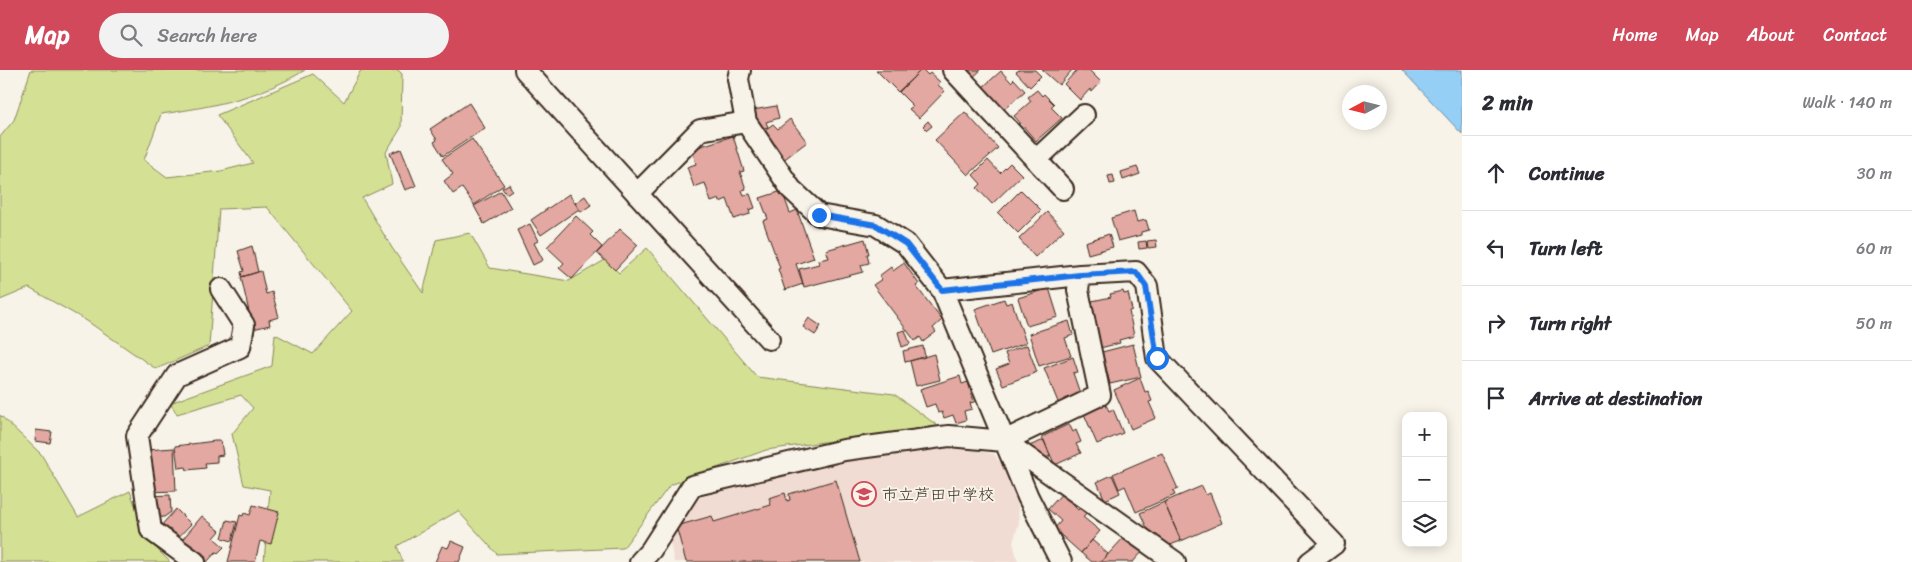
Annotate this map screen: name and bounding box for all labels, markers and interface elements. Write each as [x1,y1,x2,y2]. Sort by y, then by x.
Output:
search box [99,13,449,58]
text: Map [25,14,69,56]
text: Search here [157,19,257,52]
text: Home [1613,19,1658,51]
text: Map [1686,19,1719,51]
text: About [1747,19,1795,51]
text: Contact [1823,19,1887,51]
icon: search [117,21,145,49]
text: 2 min [1482,84,1533,122]
north arrow [1342,85,1387,130]
text: Walk · 140 m [1803,88,1892,117]
text: Continue [1529,157,1605,190]
icon: ahead [1482,159,1510,187]
text: 30 m [1857,159,1892,188]
route end [808,204,831,227]
text: Turn left [1529,232,1602,265]
icon: left [1482,234,1510,262]
text: 60 m [1856,234,1892,263]
text: Turn right [1529,307,1611,340]
icon: right [1482,309,1510,337]
text: 50 m [1856,309,1892,338]
route start [1146,347,1169,370]
text: Arrive at destination [1529,382,1702,415]
icon: arrive [1482,384,1510,412]
map controls [1402,412,1447,547]
button: + [1402,412,1447,457]
button: − [1402,457,1447,502]
place label: 市立芦田中学校 [882,480,994,509]
school or university icon: 市立芦田中学校 [851,481,877,507]
button: layers [1402,502,1447,547]

